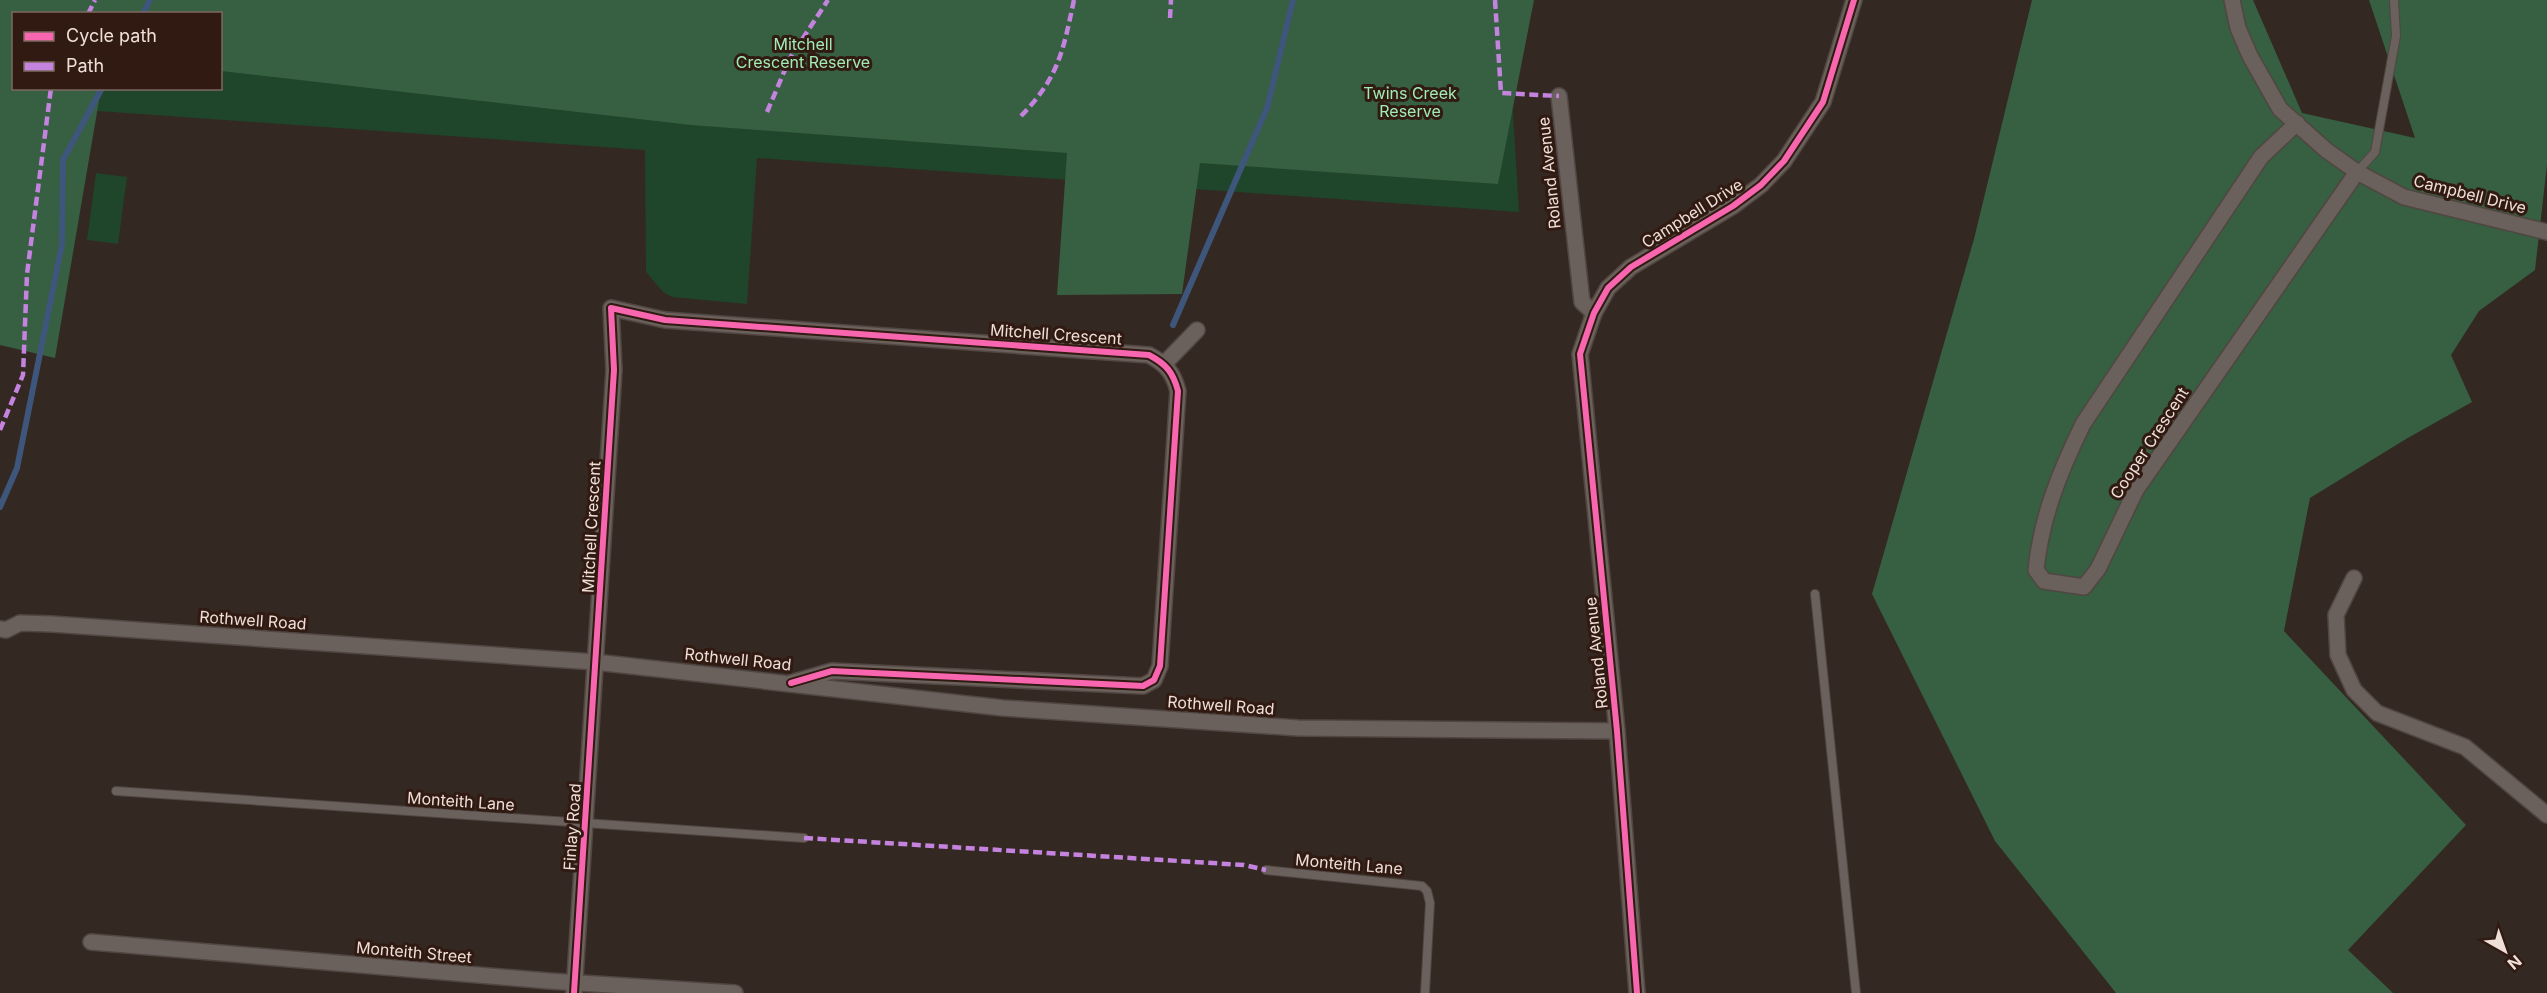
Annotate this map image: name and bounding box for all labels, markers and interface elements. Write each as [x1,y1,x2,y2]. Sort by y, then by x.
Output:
legend [12,12,222,90]
text: Cycle path [66,25,157,46]
park label: Mitchell Crescent Reserve [736,34,870,72]
text: Path [66,55,104,76]
park label: Twins Creek Reserve [1363,83,1457,121]
street label: Roland Avenue [1533,116,1565,230]
street label: Campbell Drive [2412,170,2528,218]
street label: Campbell Drive [1638,174,1746,252]
street label: Mitchell Crescent [989,319,1123,349]
street label: Cooper Crescent [2106,383,2192,503]
street label: Mitchell Crescent [578,461,604,593]
street label: Roland Avenue [1580,596,1612,710]
street label: Rothwell Road [199,606,307,634]
street label: Rothwell Road [684,643,792,675]
street label: Rothwell Road [1167,691,1275,719]
street label: Finlay Road [559,783,585,871]
street label: Monteith Lane [407,787,515,815]
street label: Monteith Lane [1294,849,1404,879]
north arrow [2475,921,2535,981]
street label: Monteith Street [355,937,473,967]
text: N [2504,951,2526,974]

